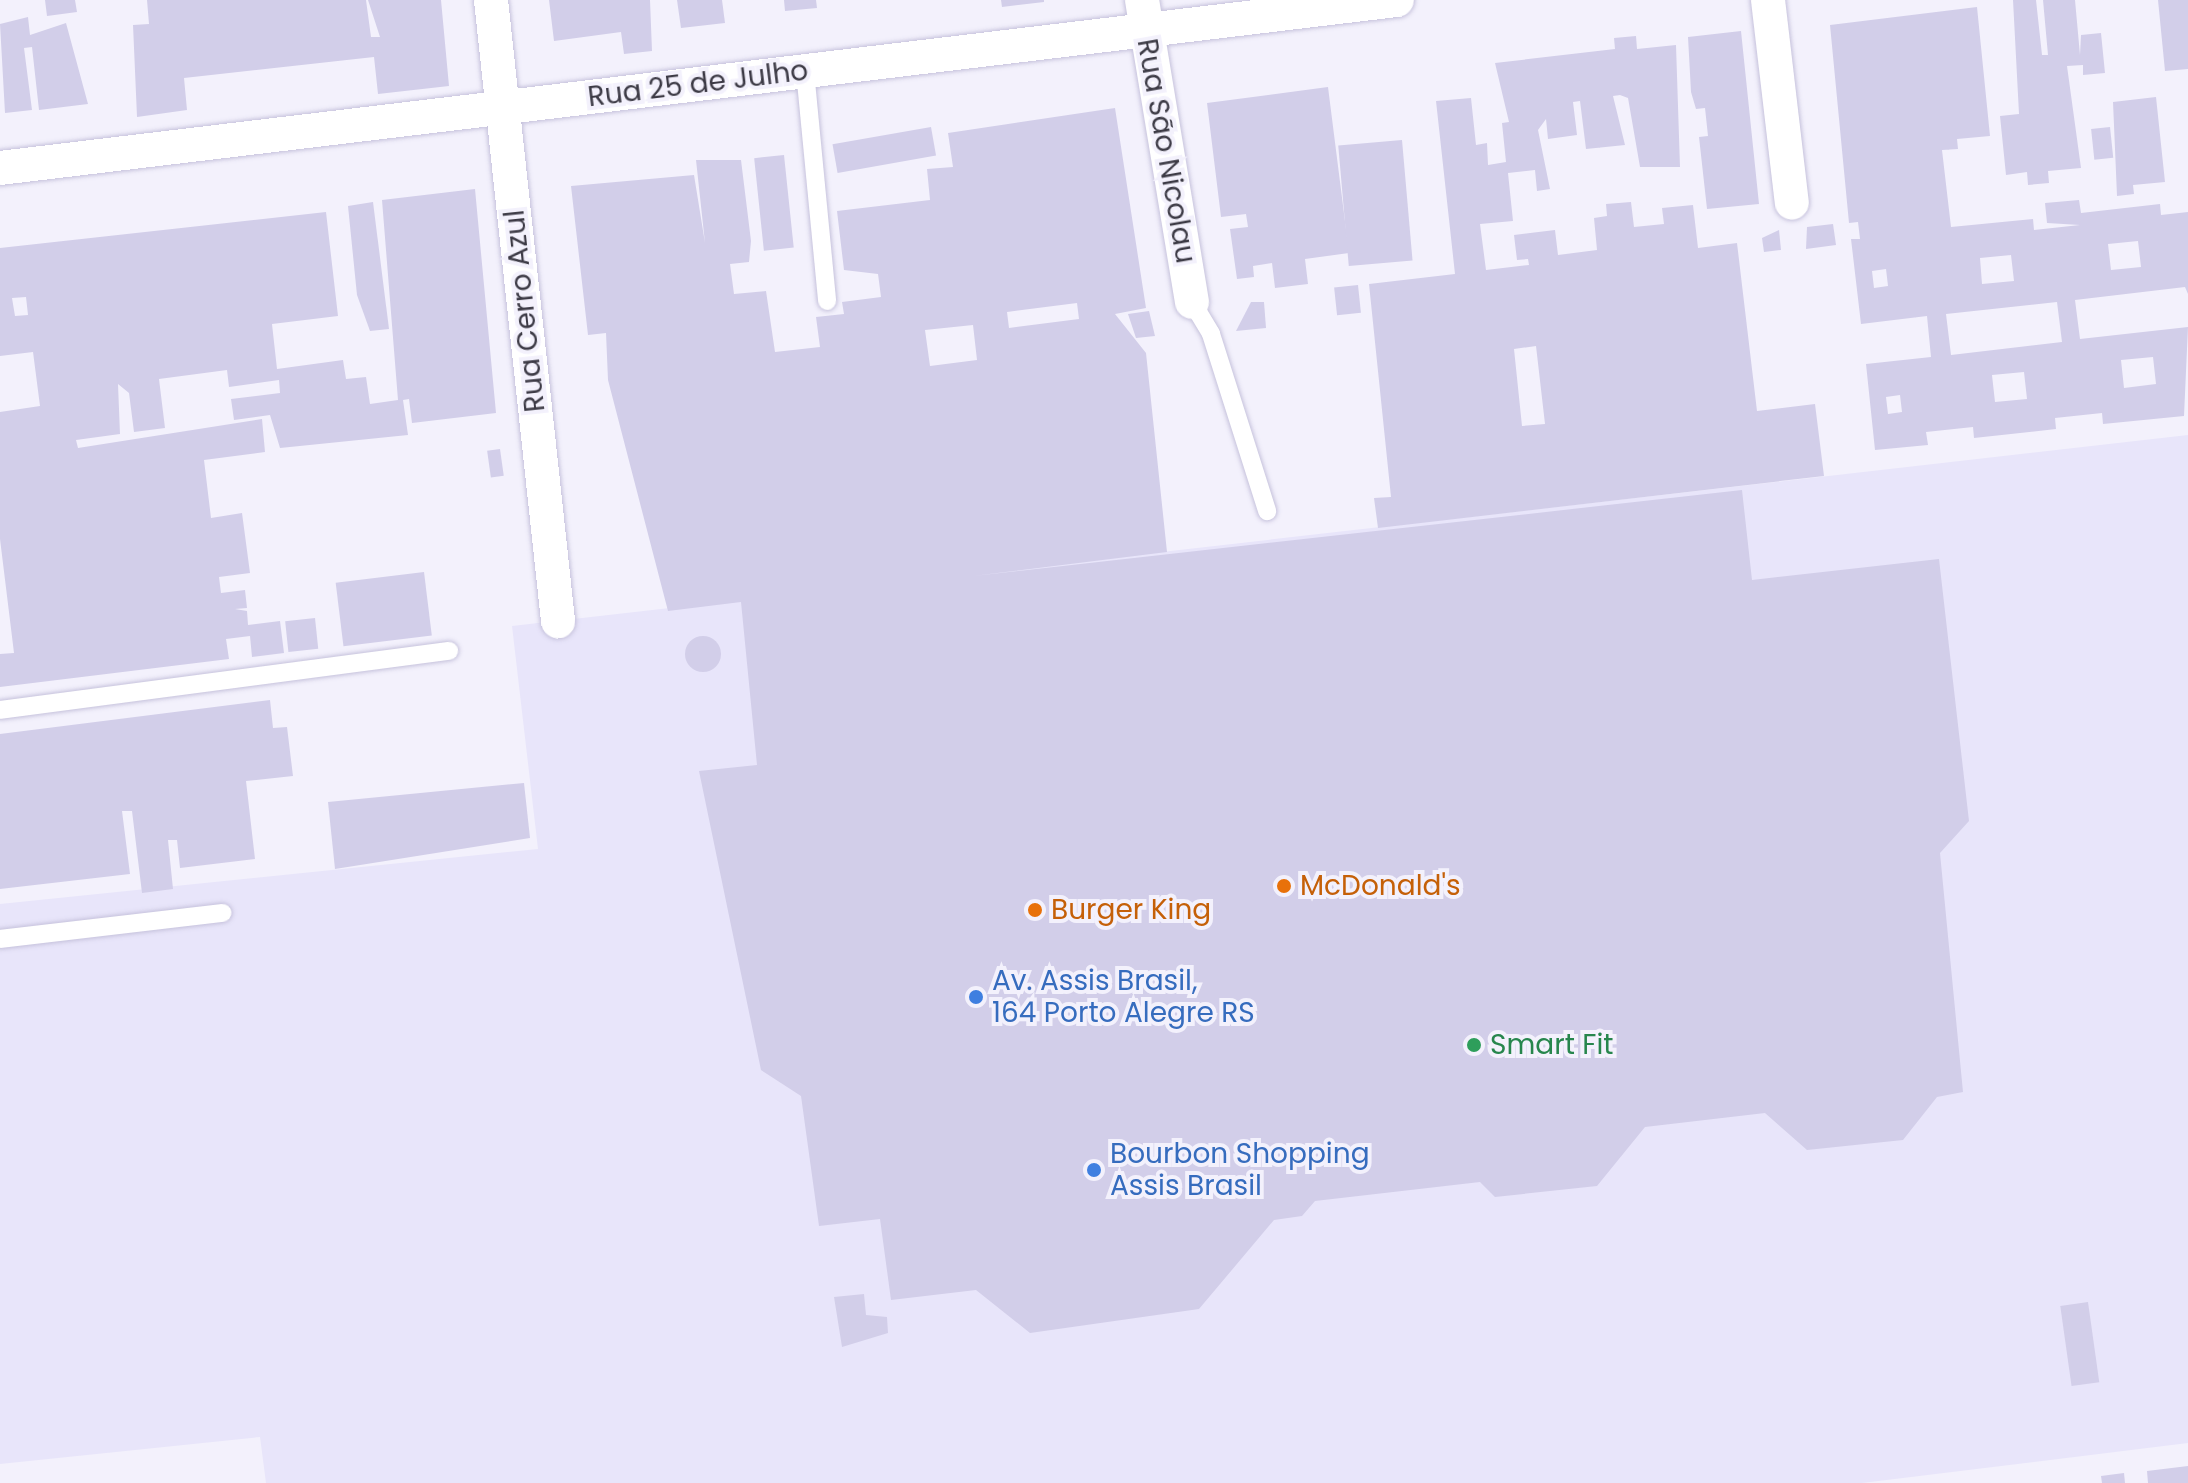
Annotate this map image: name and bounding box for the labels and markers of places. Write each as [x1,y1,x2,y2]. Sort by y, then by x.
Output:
place label: McDonald's [1300,869,1461,903]
marker: McDonald's [1275,877,1293,895]
place label: Burger King [1051,893,1211,927]
marker: Burger King [1026,901,1044,919]
place label: Av. Assis Brasil, 164 Porto Alegre RS [992,964,1255,1030]
marker: Av. Assis Brasil, 164 Porto Alegre RS [967,988,985,1006]
place label: Smart Fit [1490,1028,1614,1062]
marker: Smart Fit [1465,1036,1483,1054]
place label: Bourbon Shopping Assis Brasil [1110,1137,1370,1203]
marker: Bourbon Shopping Assis Brasil [1085,1161,1103,1179]

